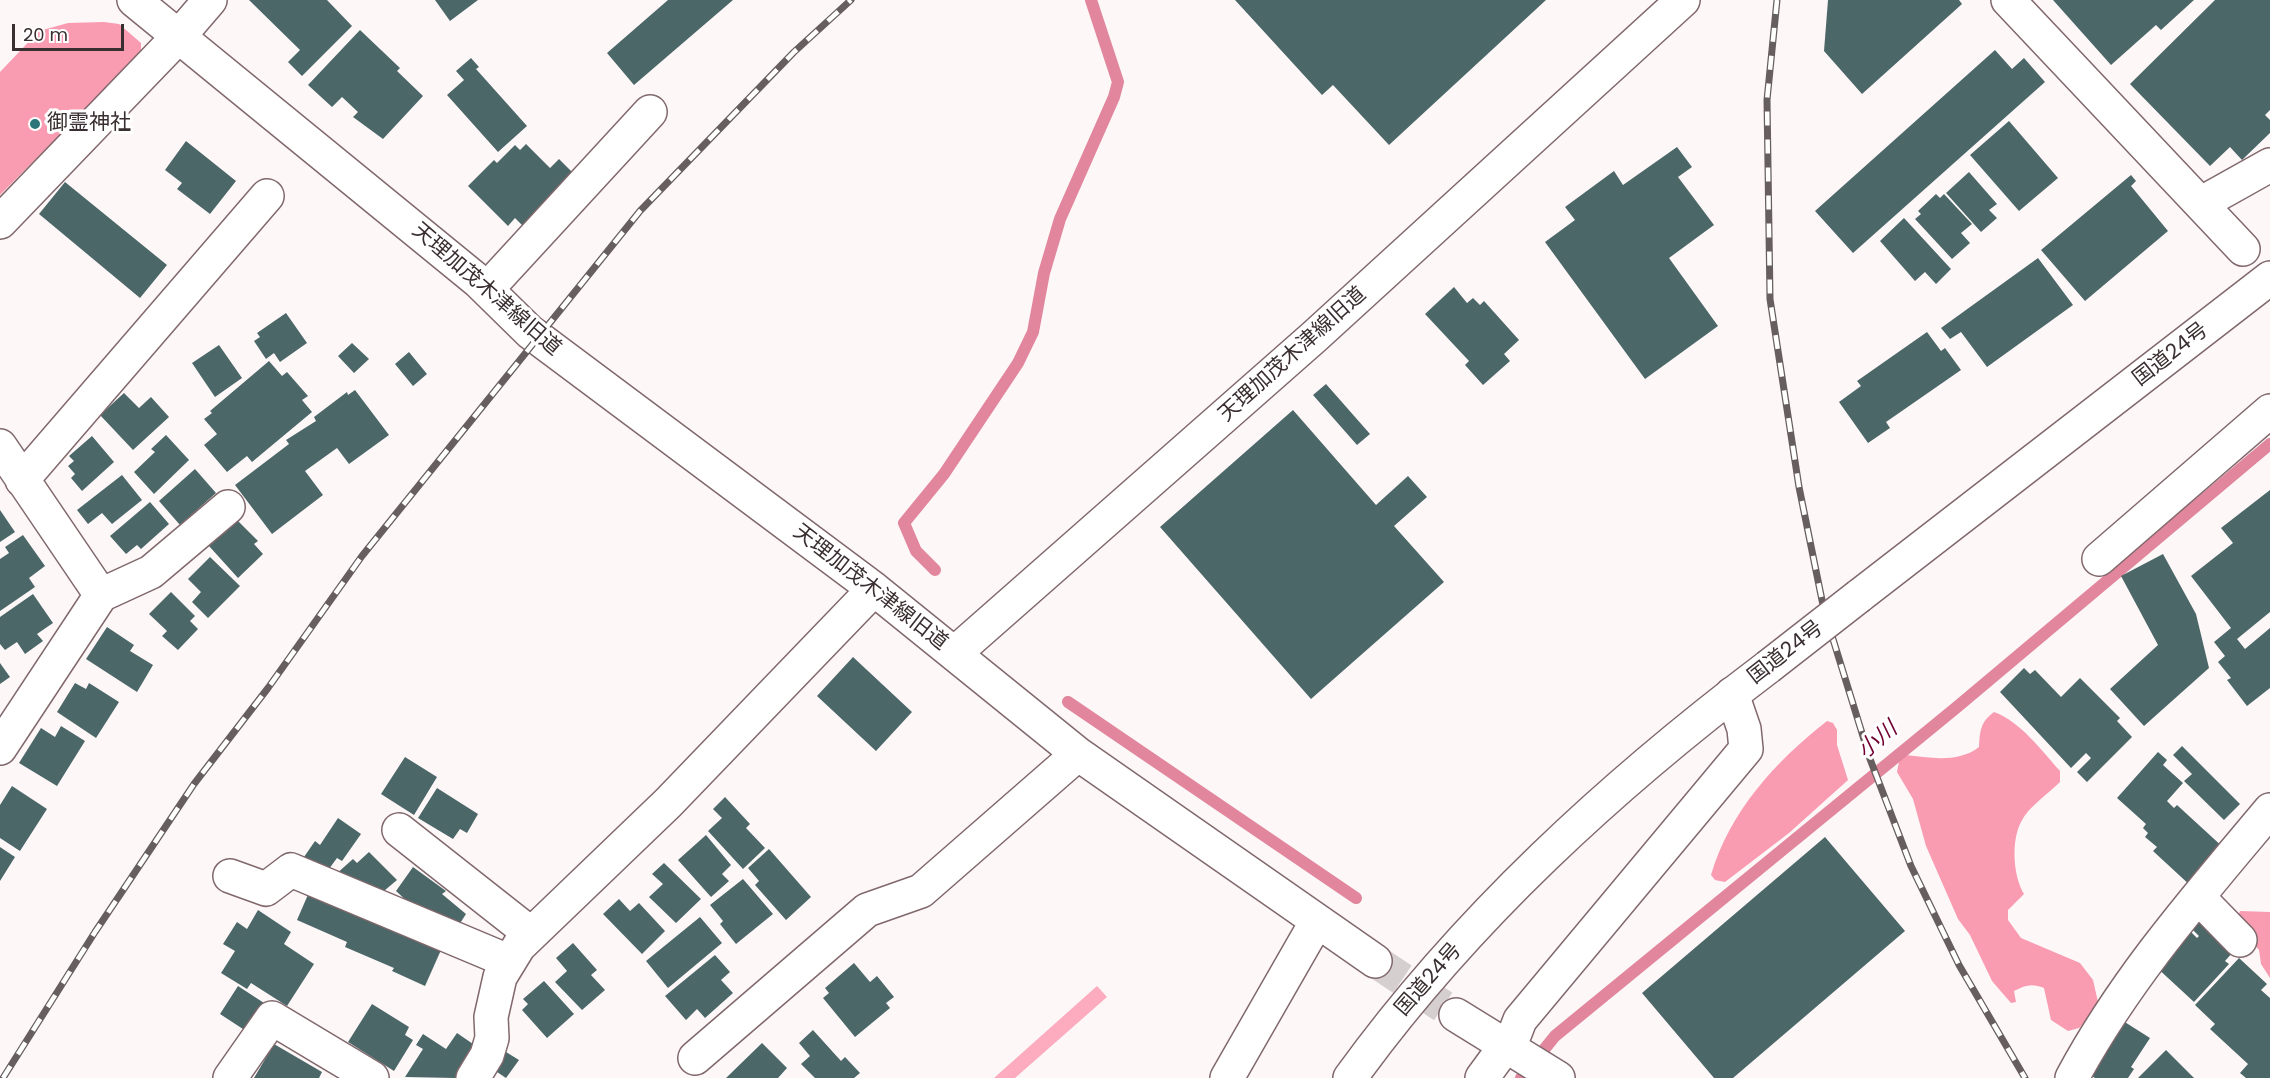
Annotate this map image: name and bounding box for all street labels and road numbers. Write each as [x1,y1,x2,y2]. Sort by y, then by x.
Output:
street label: 天理加茂木津線旧道 [406,218,566,362]
street label: 天理加茂木津線旧道 [1214,282,1372,428]
street label: 国道24号 [2128,318,2214,392]
street label: 天理加茂木津線旧道 [788,520,952,656]
street label: 国道24号 [1743,616,1829,690]
street label: 国道24号 [1391,938,1467,1022]

